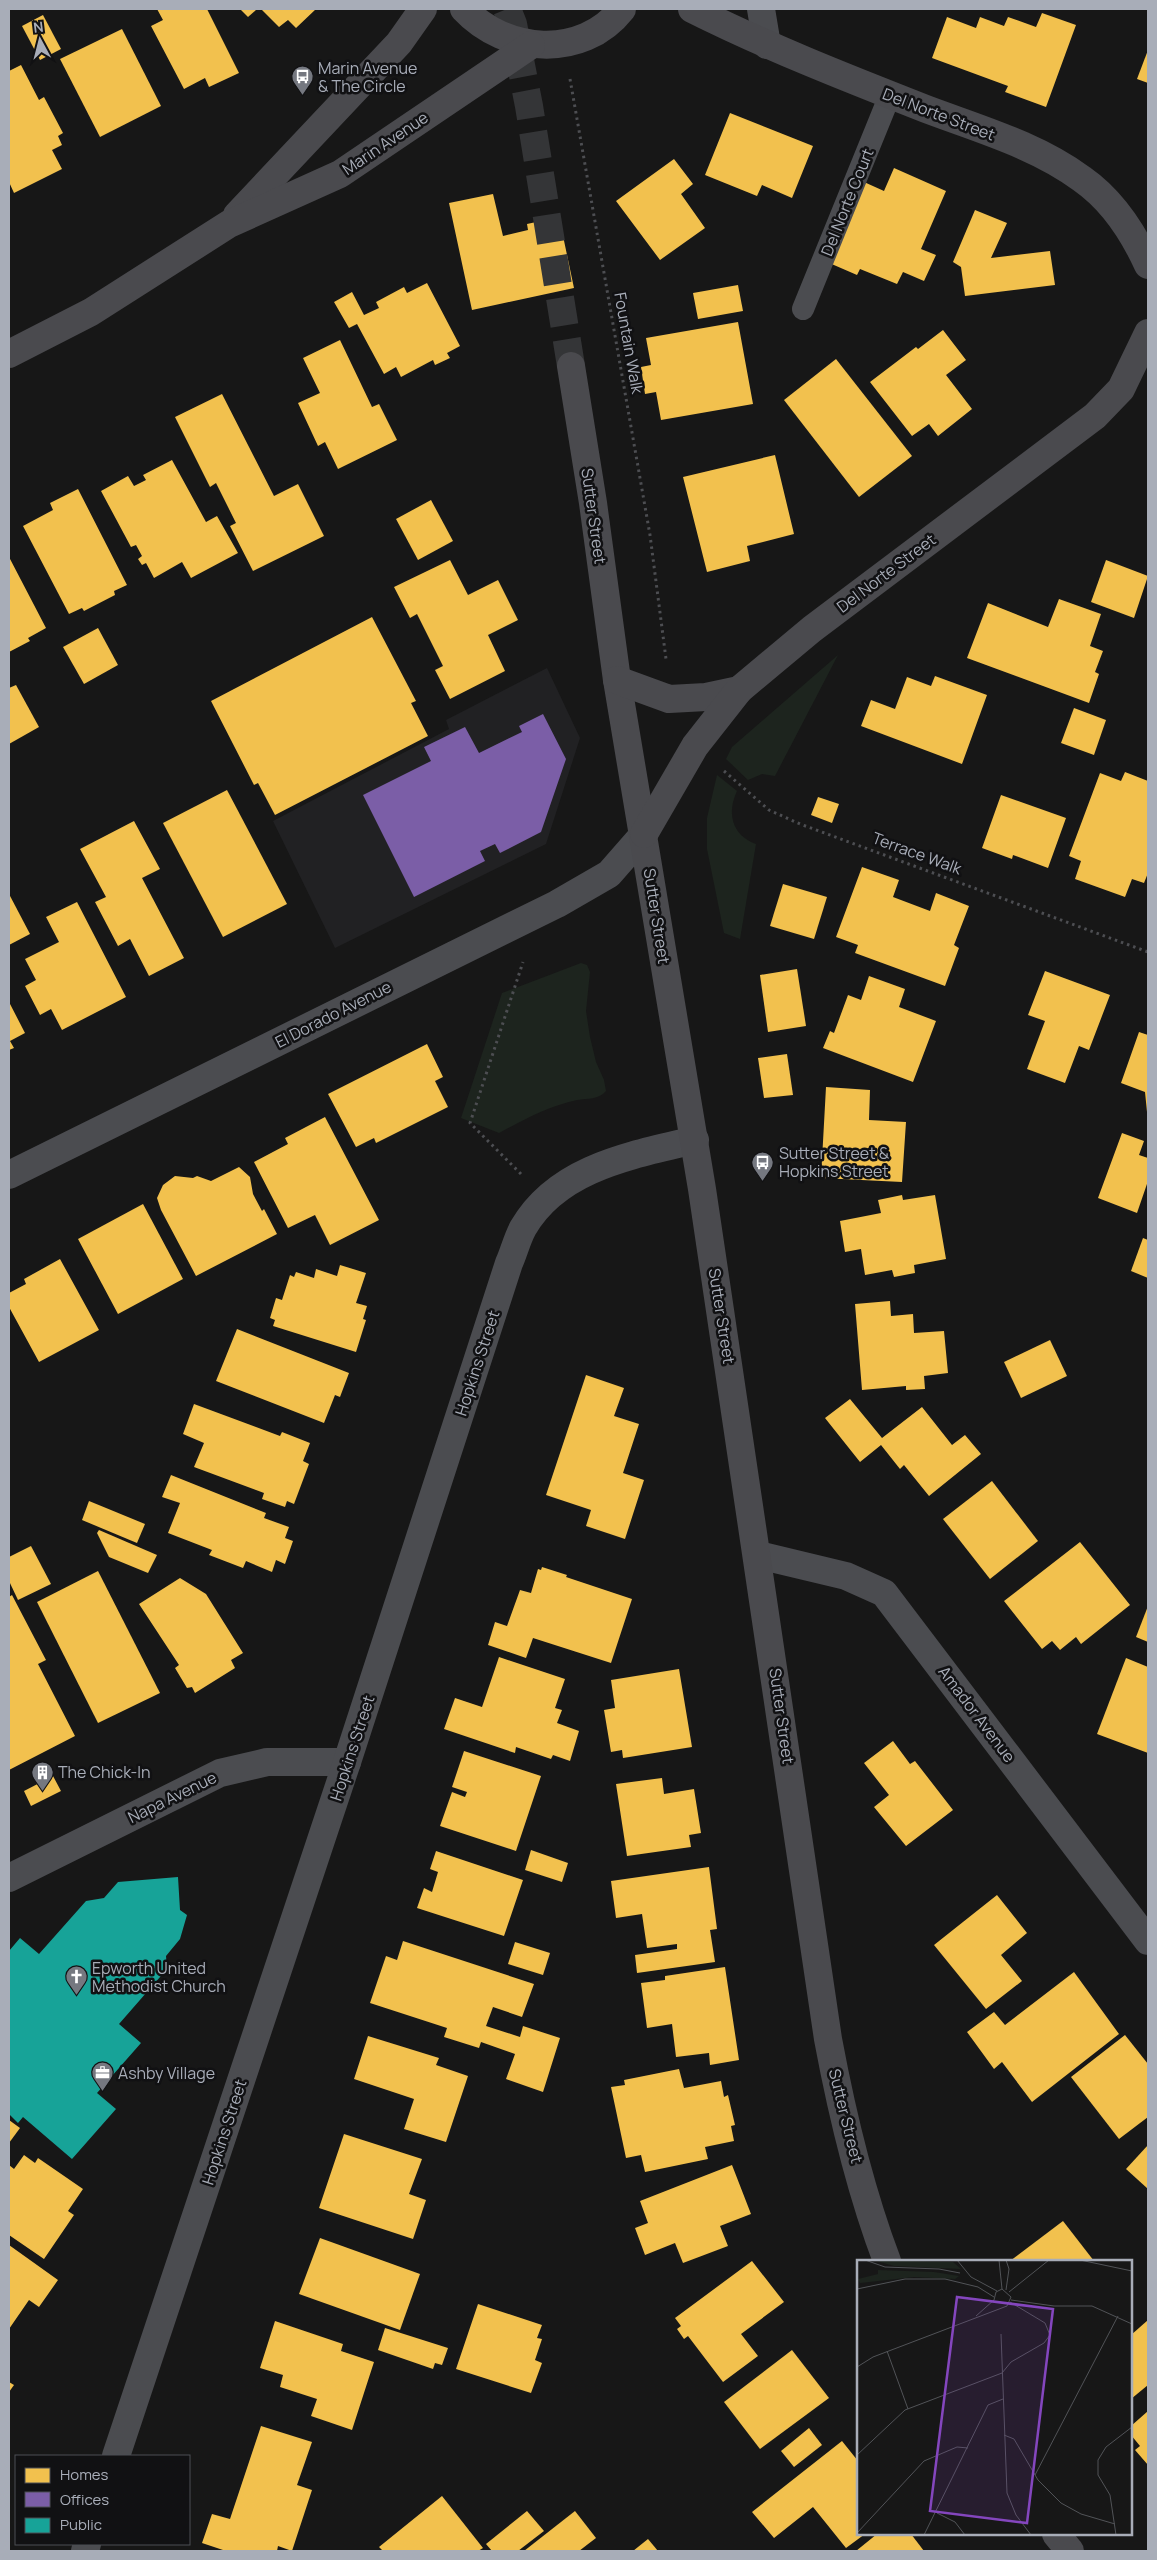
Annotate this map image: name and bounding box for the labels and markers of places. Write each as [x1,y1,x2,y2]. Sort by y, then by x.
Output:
place label: Marin Avenue & The Circle [318,57,417,97]
bus stop icon: Marin Avenue & The Circle [290,65,314,96]
place label: Sutter Street & Hopkins Street [779,1142,890,1182]
bus stop icon: Sutter Street & Hopkins Street [751,1150,775,1181]
building icon: The Chick-In [30,1760,54,1791]
place label: The Chick-In [58,1761,151,1783]
place label: Epworth United Methodist Church [92,1957,226,1997]
church icon: Epworth United Methodist Church [64,1965,88,1996]
office icon: Ashby Village [90,2061,114,2092]
place label: Ashby Village [118,2062,215,2084]

